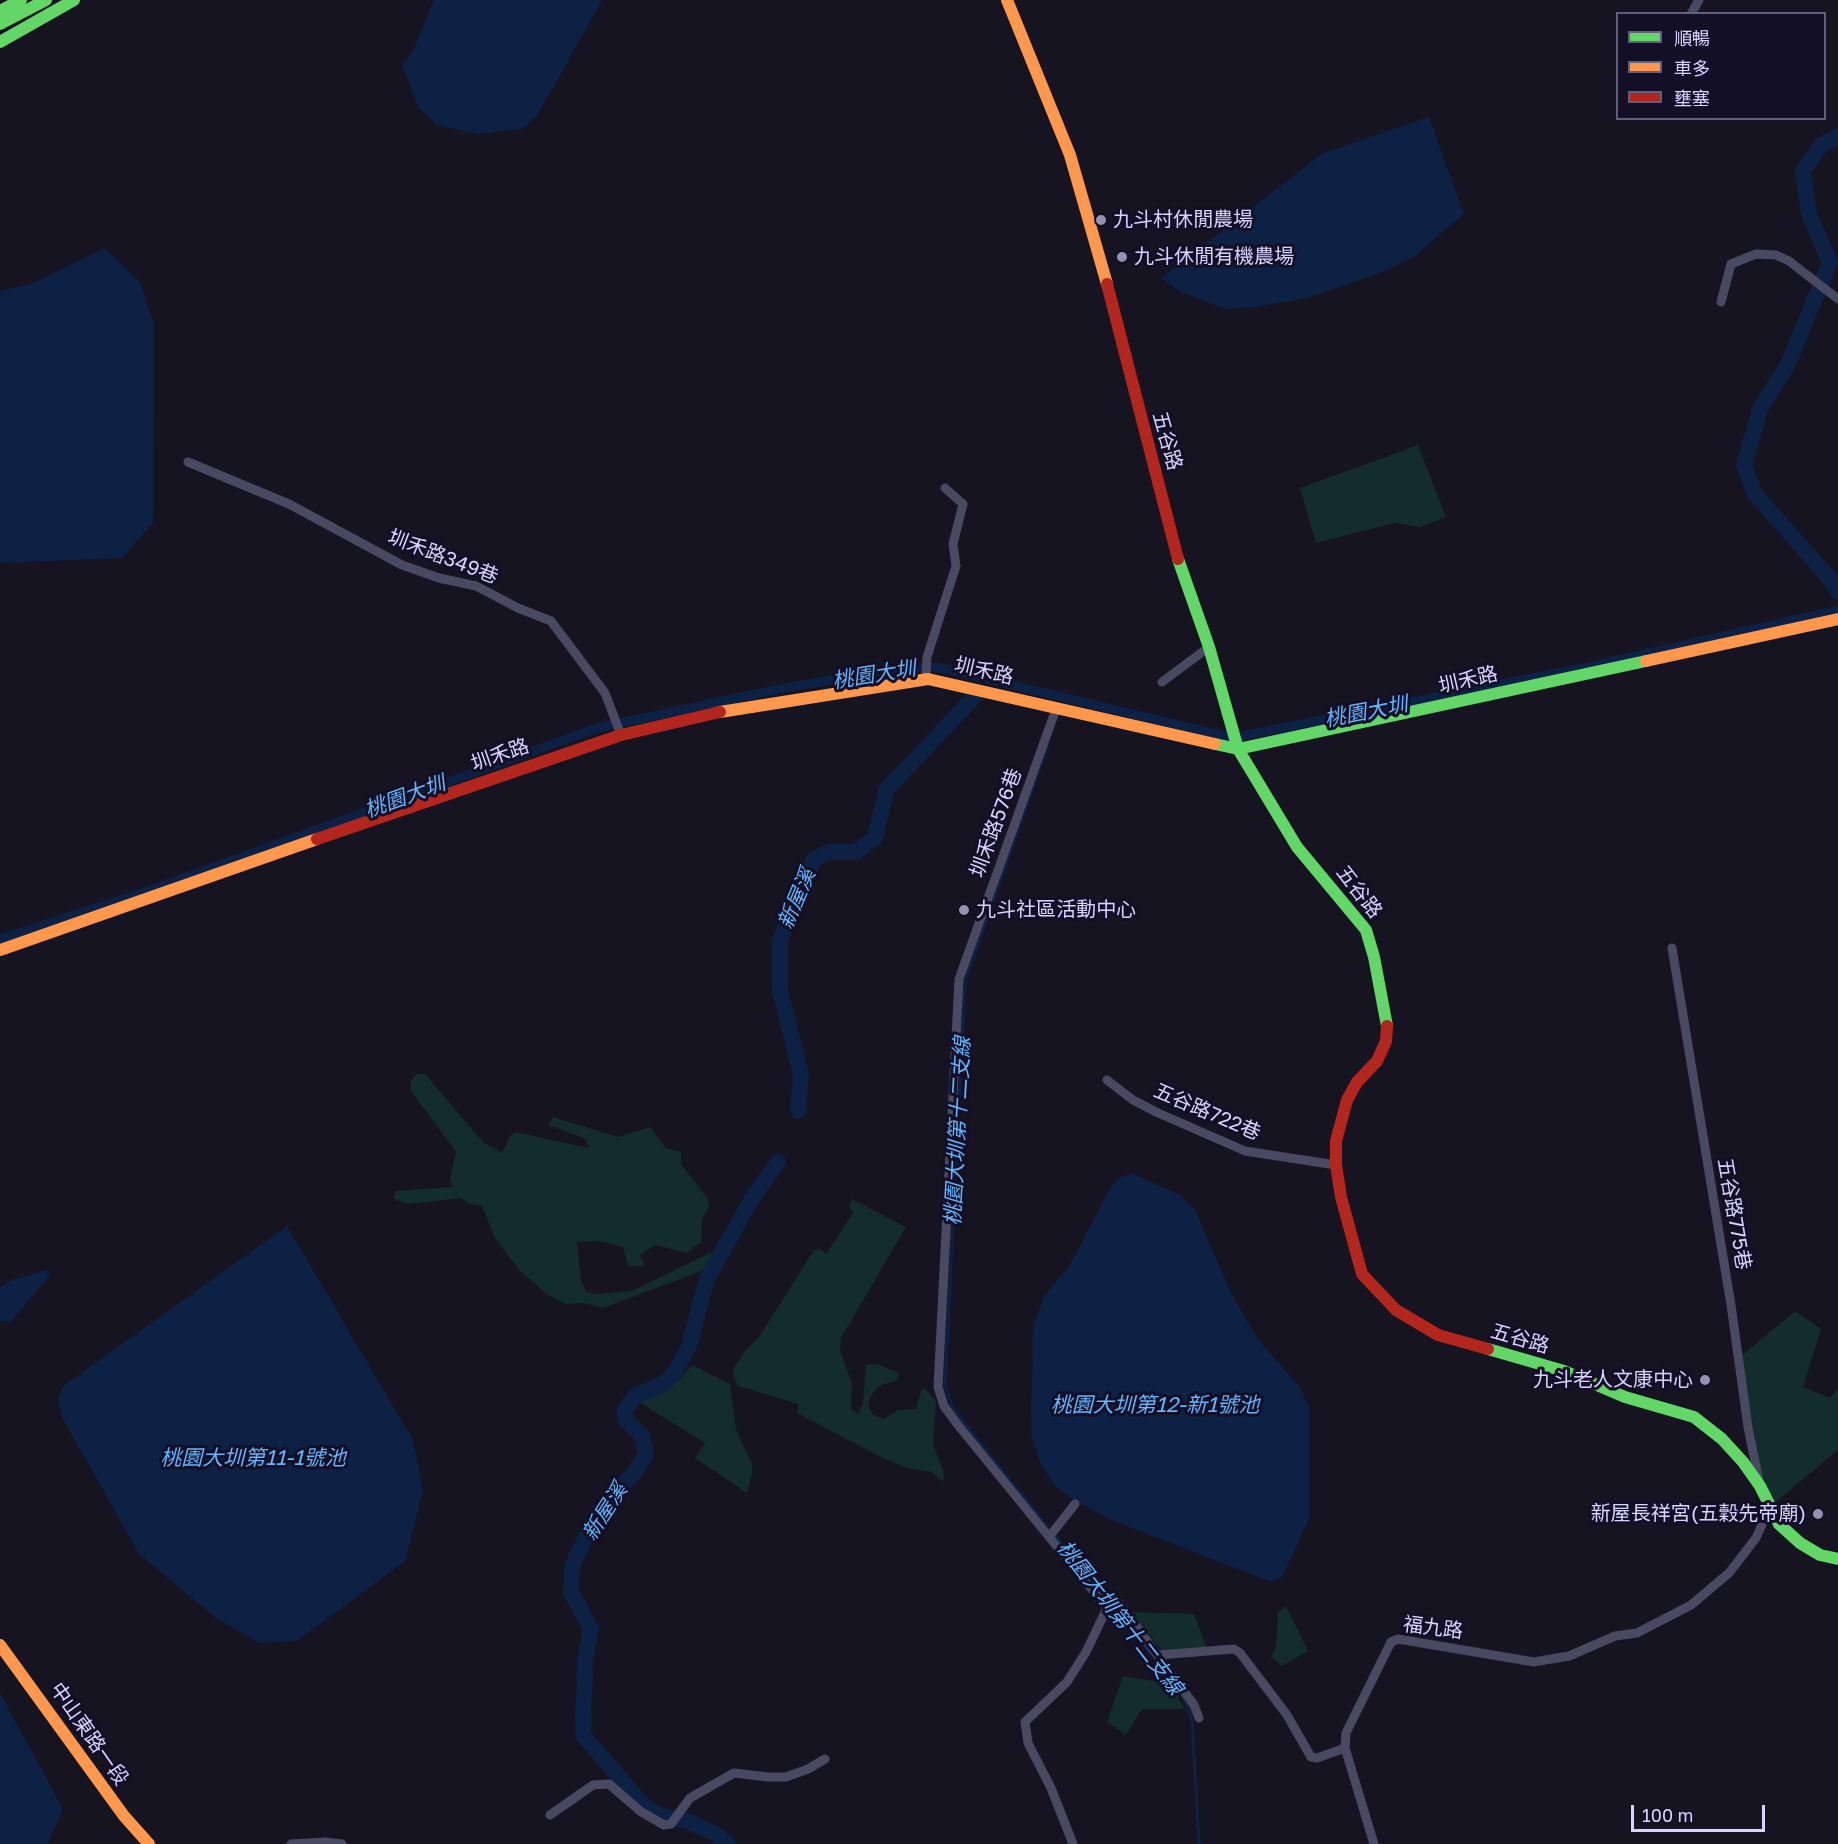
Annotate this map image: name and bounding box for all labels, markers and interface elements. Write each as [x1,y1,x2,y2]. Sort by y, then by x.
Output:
legend [1616,12,1826,120]
text: 順暢 [1674,27,1710,49]
text: 車多 [1674,57,1710,79]
text: 壅塞 [1674,87,1710,109]
place label: 九斗村休閒農場 [1113,208,1253,232]
marker: 九斗村休閒農場 [1094,213,1108,227]
place label: 九斗休閒有機農場 [1134,245,1294,269]
marker: 九斗休閒有機農場 [1115,250,1129,264]
street label: 五谷路 [1147,409,1187,473]
street label: 圳禾路349巷 [385,525,501,589]
street label: 圳禾路 [952,653,1016,689]
water label: 桃園大圳 [831,656,917,694]
street label: 圳禾路 [1436,662,1500,698]
water label: 桃園大圳 [1322,692,1410,732]
street label: 圳禾路 [468,734,532,776]
street label: 圳禾路576巷 [965,765,1027,881]
water label: 桃園大圳 [361,771,449,823]
street label: 五谷路 [1331,861,1387,923]
water label: 新屋溪 [773,865,821,933]
place label: 九斗社區活動中心 [976,898,1136,922]
marker: 九斗社區活動中心 [957,903,971,917]
water label: 桃園大圳第十二支線 [940,1036,976,1226]
street label: 五谷路722巷 [1150,1079,1264,1145]
street label: 五谷路775巷 [1712,1156,1756,1272]
street label: 五谷路 [1488,1319,1552,1359]
place label: 九斗老人文康中心 [1533,1368,1693,1392]
marker: 九斗老人文康中心 [1698,1373,1712,1387]
water label: 桃園大圳第12-新1號池 [1051,1392,1259,1418]
water label: 桃園大圳第11-1號池 [160,1445,346,1471]
water label: 新屋溪 [577,1479,633,1545]
place label: 新屋長祥宮(五穀先帝廟) [1591,1502,1806,1526]
marker: 新屋長祥宮(五穀先帝廟) [1811,1507,1825,1521]
water label: 桃園大圳第十二支線 [1052,1536,1188,1700]
street label: 福九路 [1402,1612,1464,1644]
street label: 中山東路一段 [45,1678,133,1790]
scale bar [1634,1793,1768,1831]
text: 100 m [1642,1804,1693,1826]

